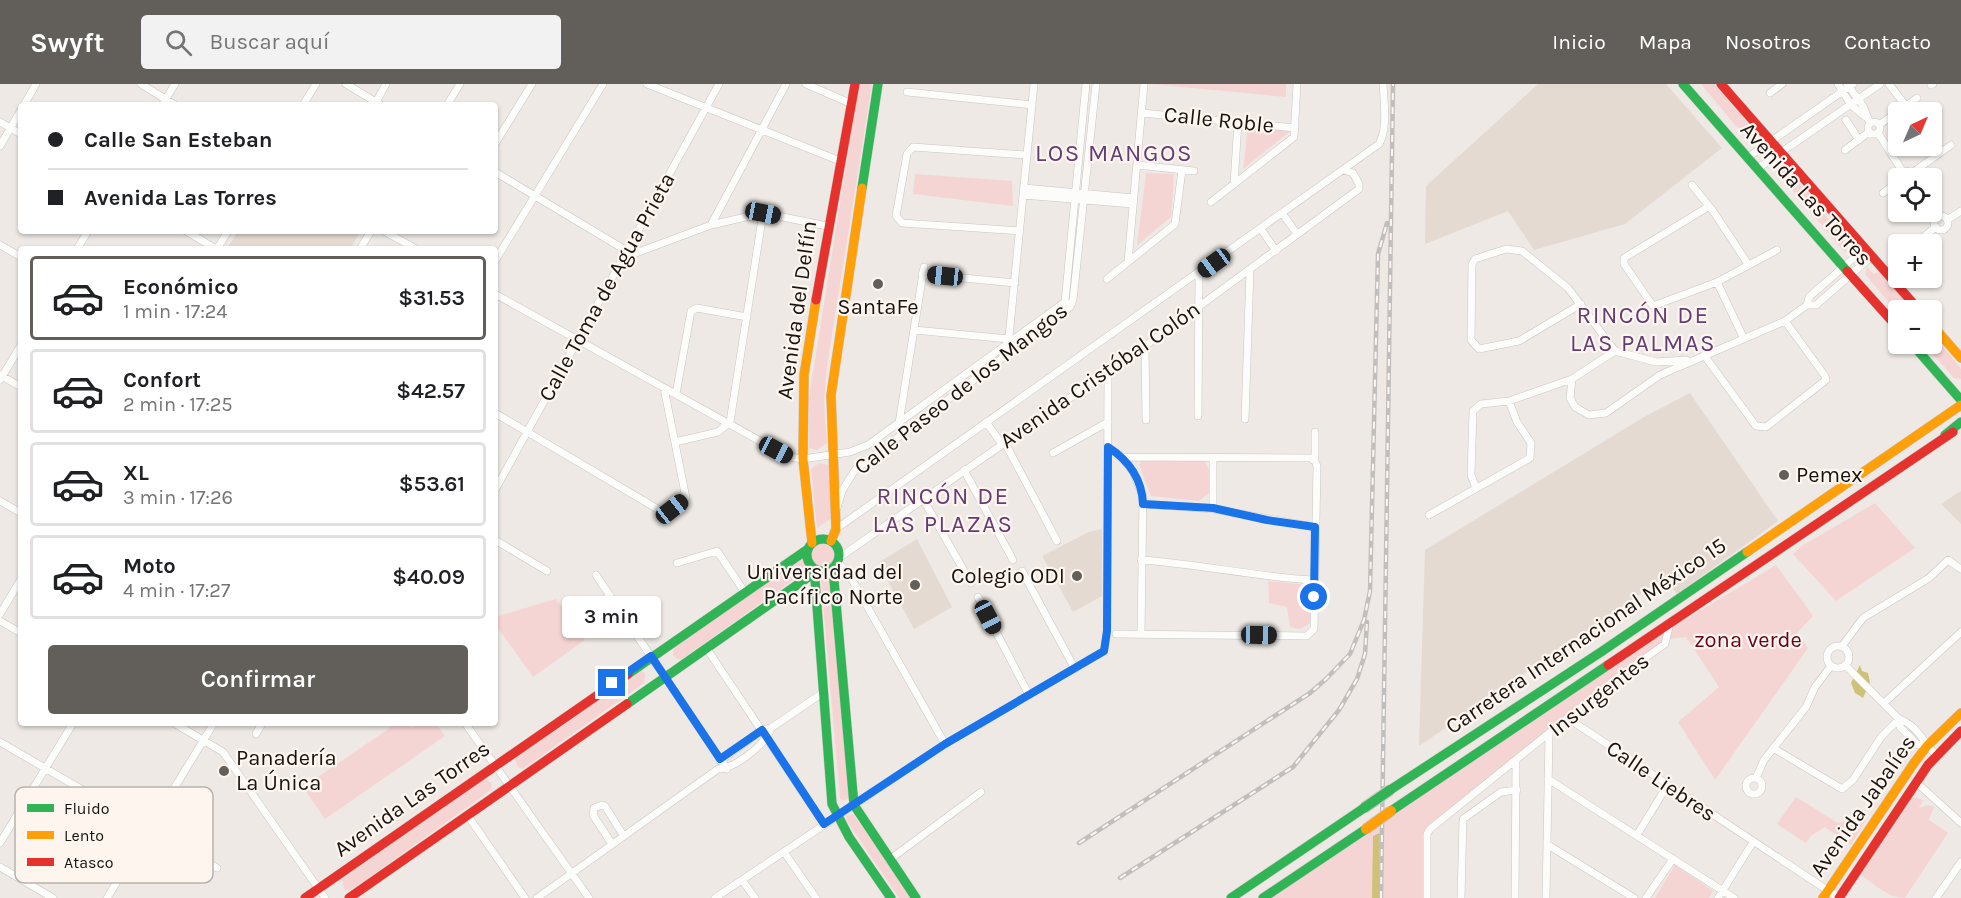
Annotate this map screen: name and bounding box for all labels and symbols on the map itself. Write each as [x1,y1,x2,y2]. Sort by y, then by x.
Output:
street label: Calle Roble [1163,101,1275,139]
north arrow [1888,102,1942,156]
street label: Avenida Las Torres [1735,117,1877,271]
district label: LOS MANGOS [1035,139,1193,167]
street label: Calle Toma de Agua Prieta [533,168,681,406]
car [744,201,782,225]
street label: Avenida del Delfín [772,219,822,401]
car [1194,245,1234,281]
car [926,265,964,287]
marker: SantaFe [871,277,885,291]
place label: SantaFe [837,294,919,320]
street label: Avenida Cristóbal Colón [995,296,1205,454]
street label: Calle Paseo de los Mangos [849,298,1073,480]
district label: RINCÓN DE LAS PALMAS [1570,301,1716,357]
car [756,434,796,466]
place label: Pemex [1796,462,1863,488]
marker: Pemex [1777,468,1791,482]
district label: RINCÓN DE LAS PLAZAS [872,482,1014,538]
car [652,491,692,527]
street label: Carretera Internacional México 15 [1441,532,1731,740]
place label: Universidad del Pacífico Norte [746,559,903,610]
place label: Colegio ODI [951,563,1065,589]
marker: Colegio ODI [1070,569,1084,583]
marker: Universidad del Pacífico Norte [908,578,922,592]
route start [1300,583,1327,610]
callout: 3 min [562,596,662,638]
car [972,597,1004,637]
car [1241,626,1277,644]
park label: zona verde [1694,627,1802,653]
street label: Insurgentes [1544,648,1654,742]
route end [598,669,625,696]
street label: Avenida Jabalíes [1805,730,1921,882]
street label: Calle Liebres [1601,735,1721,827]
street label: Avenida Las Torres [329,736,495,862]
place label: Panadería La Única [236,745,337,796]
marker: Panadería La Única [217,764,231,778]
legend [15,787,213,883]
text: Fluido [64,799,110,818]
text: Lento [64,826,104,845]
text: Atasco [64,853,113,872]

